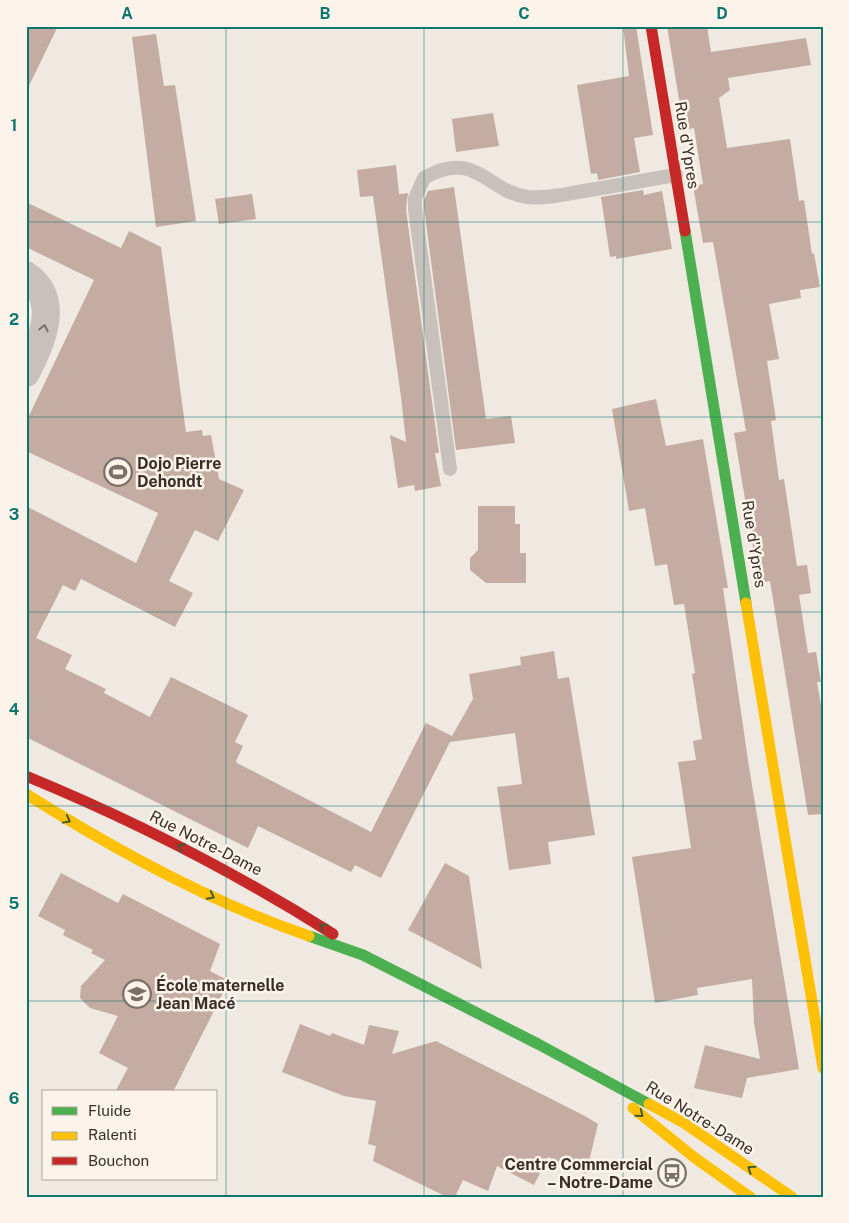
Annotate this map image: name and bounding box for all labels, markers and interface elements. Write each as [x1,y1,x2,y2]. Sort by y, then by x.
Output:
text: A [121,4,133,23]
text: B [320,4,331,23]
text: C [518,4,530,23]
text: D [716,4,728,23]
street label: Rue d'Ypres [671,100,703,190]
text: 1 [11,116,17,135]
text: 2 [9,310,19,329]
one-way arrow [38,324,49,333]
place label: Dojo Pierre Dehondt [137,454,221,491]
sports icon: Dojo Pierre Dehondt [103,457,133,487]
street label: Rue d'Ypres [738,499,770,589]
text: 3 [9,505,19,524]
text: 4 [9,700,20,719]
street label: Rue Notre-Dame [146,806,266,880]
one-way arrow [62,814,71,824]
one-way arrow [177,843,186,854]
one-way arrow [206,890,215,900]
text: 5 [9,894,20,913]
one-way arrow [319,924,328,933]
place label: École maternelle Jean Macé [156,975,285,1013]
school or university icon: École maternelle Jean Macé [122,979,152,1009]
street label: Rue Notre-Dame [642,1077,758,1159]
text: 6 [9,1089,19,1108]
legend [42,1090,218,1180]
text: Fluide [88,1102,131,1119]
one-way arrow [634,1109,643,1117]
text: Ralenti [88,1126,137,1143]
text: Bouchon [88,1152,149,1169]
place label: Centre Commercial – Notre-Dame [505,1155,653,1192]
bus stop icon: Centre Commercial – Notre-Dame [657,1158,687,1188]
one-way arrow [748,1166,757,1175]

